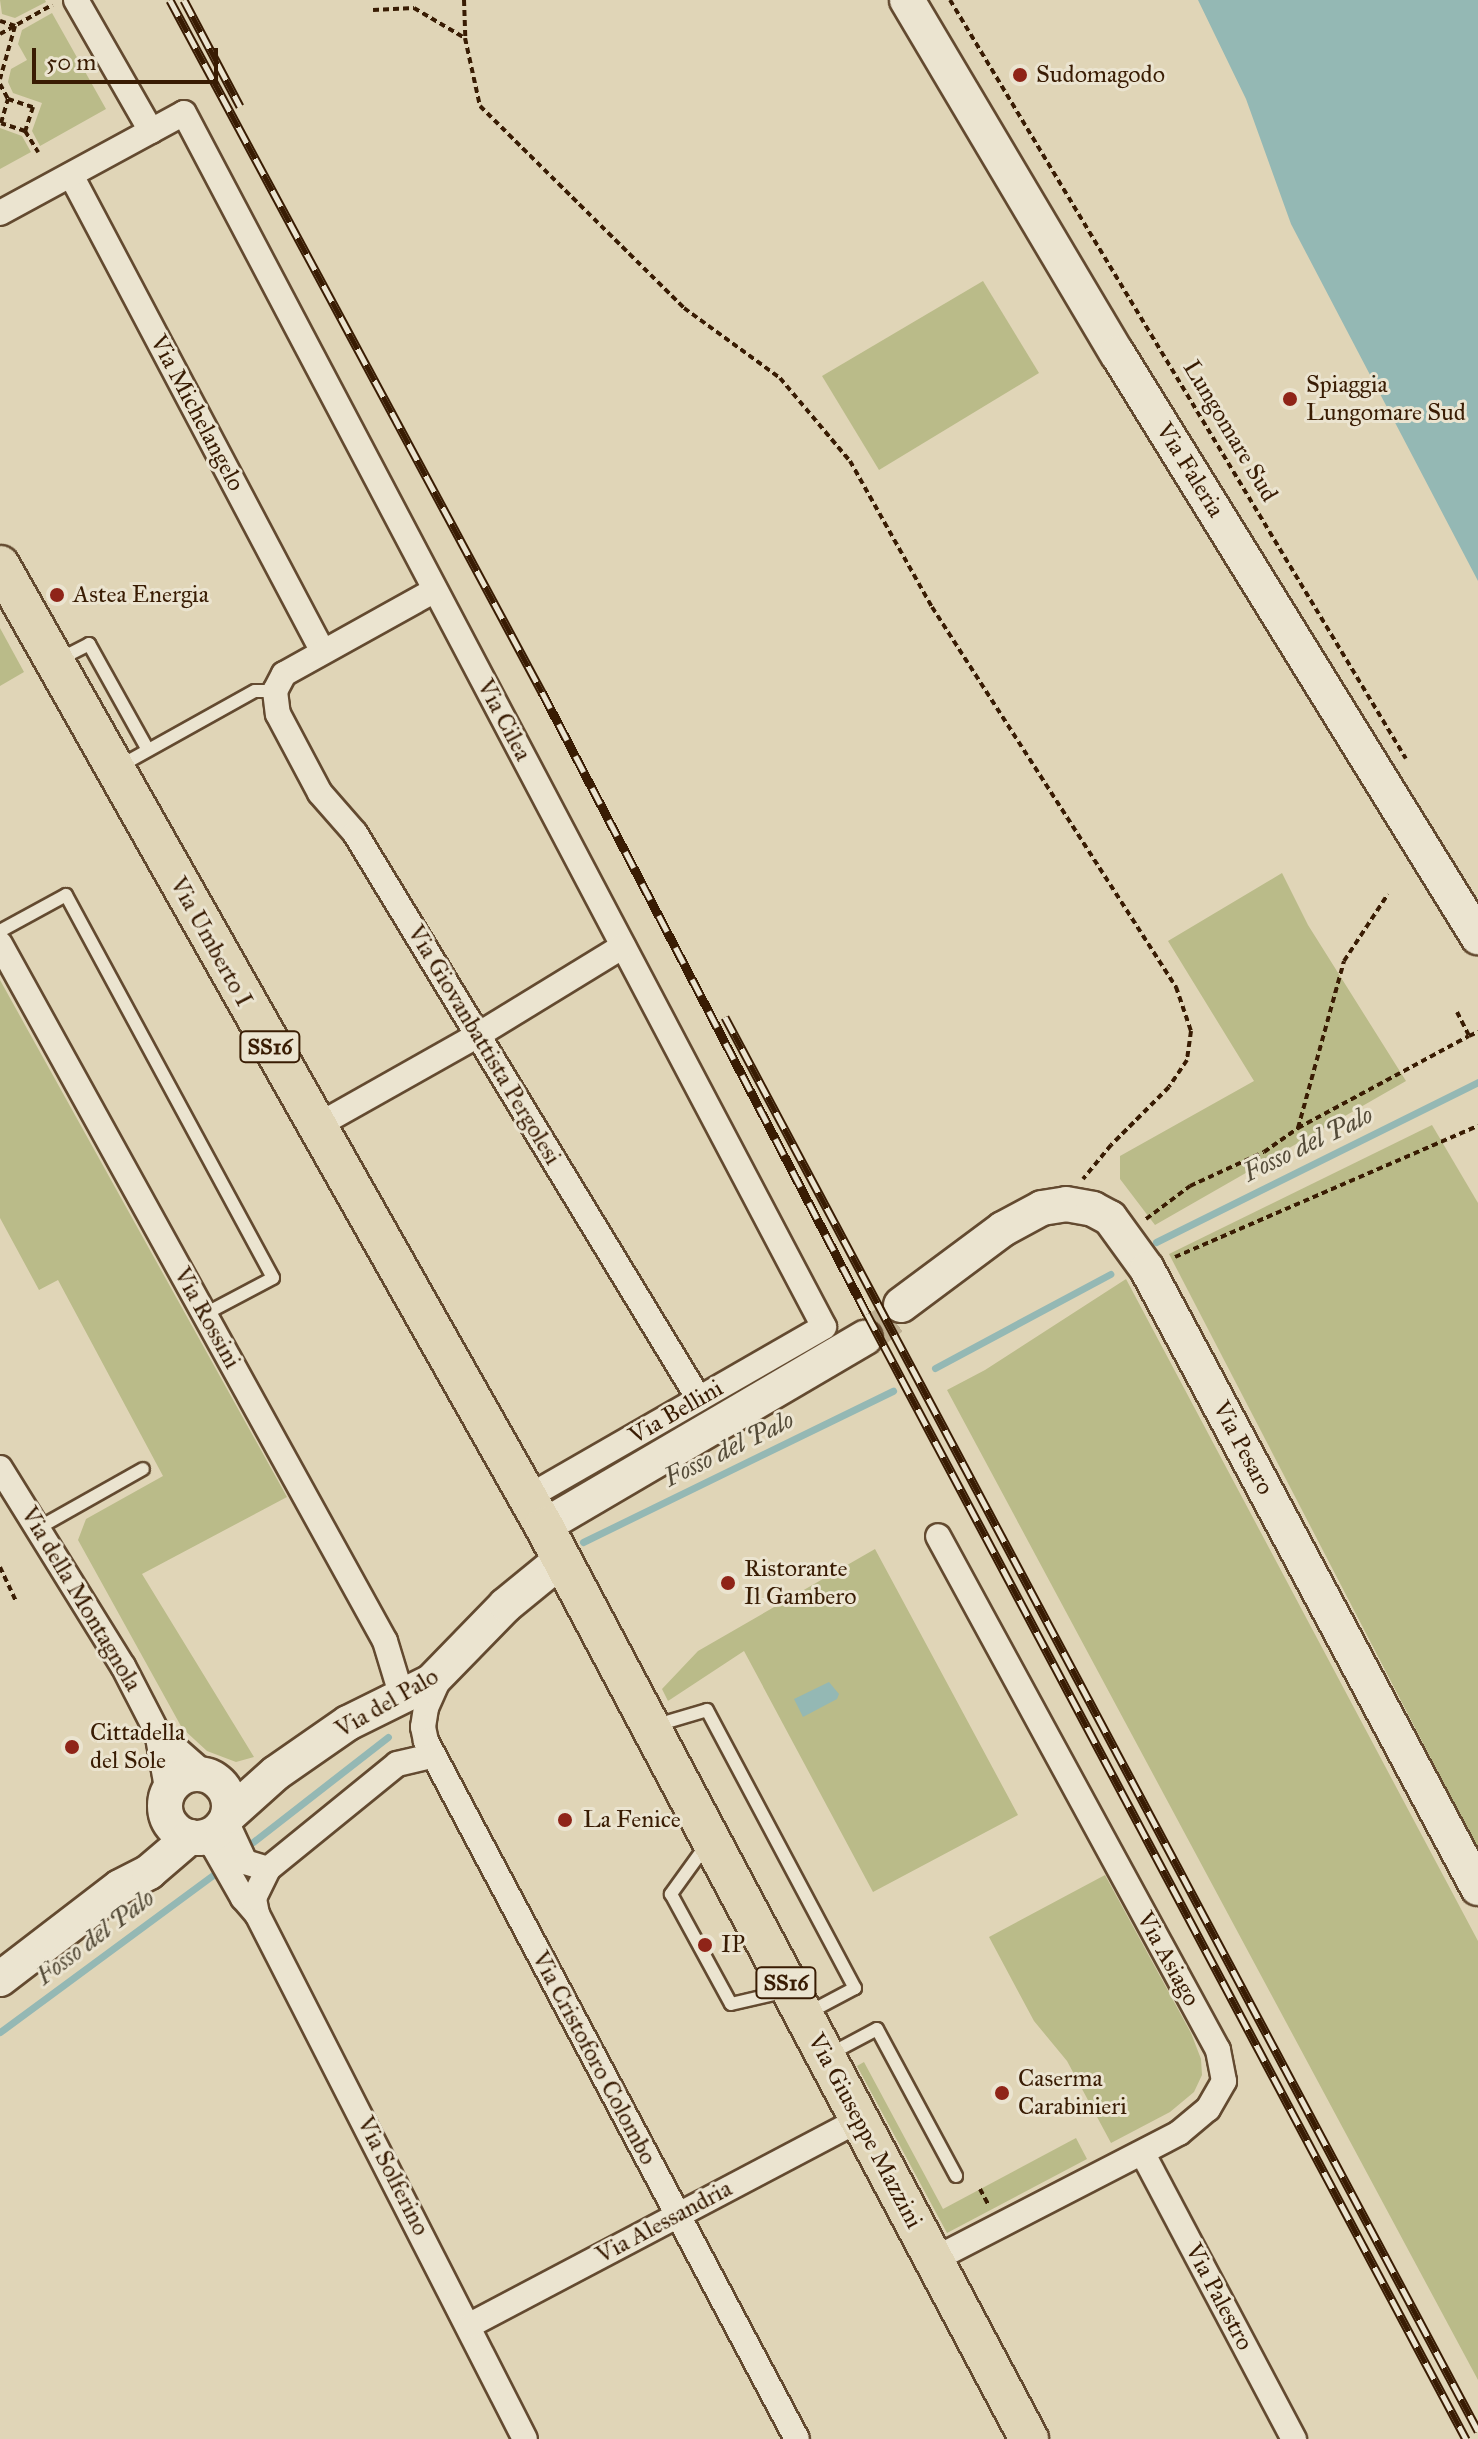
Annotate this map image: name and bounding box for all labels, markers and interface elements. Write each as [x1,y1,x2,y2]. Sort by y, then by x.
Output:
scale bar [36,32,222,82]
text: 50 m [46,47,96,77]
place label: Sudomagodo [1036,61,1165,89]
marker: Sudomagodo [1011,66,1029,84]
street label: Via Michelangelo [144,330,250,496]
street label: Lungomare Sud [1176,355,1284,507]
place label: Spiaggia Lungomare Sud [1306,371,1466,427]
marker: Spiaggia Lungomare Sud [1281,390,1299,408]
street label: Via Faleria [1150,417,1230,523]
place label: Astea Energia [73,581,209,609]
marker: Astea Energia [48,586,66,604]
street label: Via Cilea [471,674,537,766]
street label: Via Umberto I [164,872,258,1012]
street label: Via Giovanbattista Pergolesi [401,920,567,1170]
road number: SS16 [238,1029,302,1065]
water label: Fosso del Palo [1238,1099,1378,1189]
street label: Via Rossini [167,1262,247,1374]
street label: Via Bellini [624,1374,728,1450]
street label: Via Pesaro [1206,1396,1280,1500]
water label: Fosso del Palo [659,1404,799,1494]
street label: Via della Montagnola [15,1502,147,1696]
place label: Ristorante Il Gambero [744,1555,856,1611]
marker: Ristorante Il Gambero [719,1574,737,1592]
street label: Via del Palo [330,1662,444,1744]
place label: Cittadella del Sole [90,1719,185,1775]
marker: Cittadella del Sole [61,1736,83,1758]
place label: La Fenice [583,1806,681,1834]
marker: La Fenice [554,1809,576,1831]
water label: Fosso del Palo [29,1882,161,1992]
street label: Via Asiago [1130,1907,1206,2011]
place label: IP [721,1931,745,1959]
marker: IP [696,1936,714,1954]
street label: Via Cristoforo Colombo [526,1946,662,2170]
road number: SS16 [754,1965,818,2001]
street label: Via Giuseppe Mazzini [801,2029,929,2233]
place label: Caserma Carabinieri [1018,2065,1127,2121]
marker: Caserma Carabinieri [993,2084,1011,2102]
street label: Via Solferino [351,2112,435,2240]
street label: Via Alessandria [591,2174,737,2270]
street label: Via Palestro [1179,2239,1259,2355]

